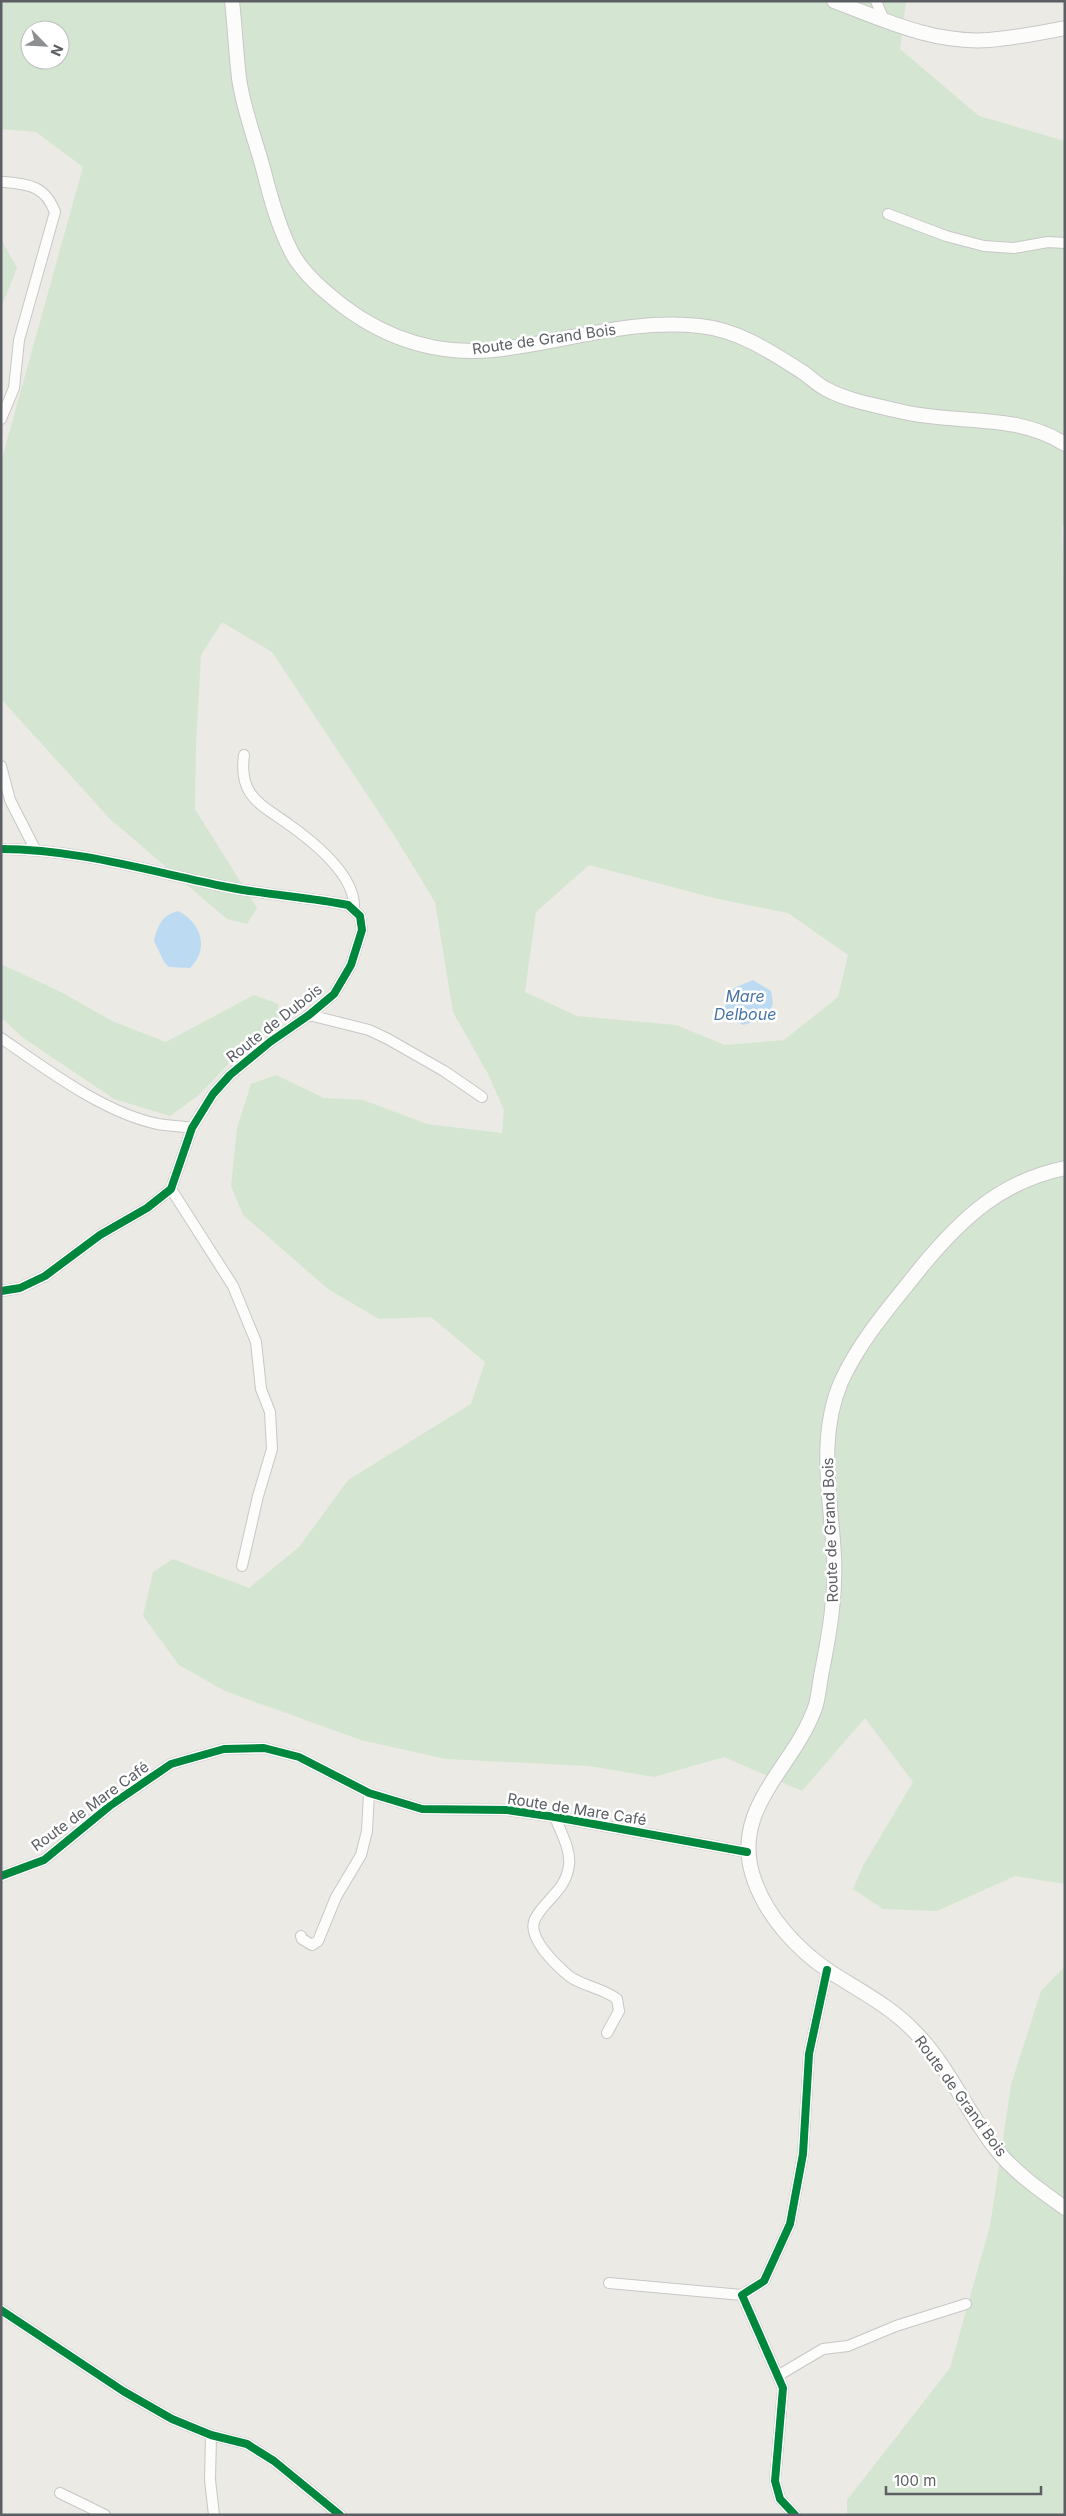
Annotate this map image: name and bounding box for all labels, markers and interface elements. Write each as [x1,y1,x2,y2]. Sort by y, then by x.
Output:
north arrow [20,20,70,70]
text: N [47,42,67,59]
street label: Route de Grand Bois [471,319,617,359]
street label: Route de Dubois [222,980,326,1066]
water label: Mare Delboue [714,986,776,1024]
street label: Route de Grand Bois [818,1457,842,1603]
street label: Route de Mare Café [27,1757,153,1855]
street label: Route de Mare Café [506,1789,648,1829]
street label: Route de Grand Bois [911,2032,1011,2160]
scale bar [886,2464,1041,2496]
text: 100 m [894,2471,936,2490]

